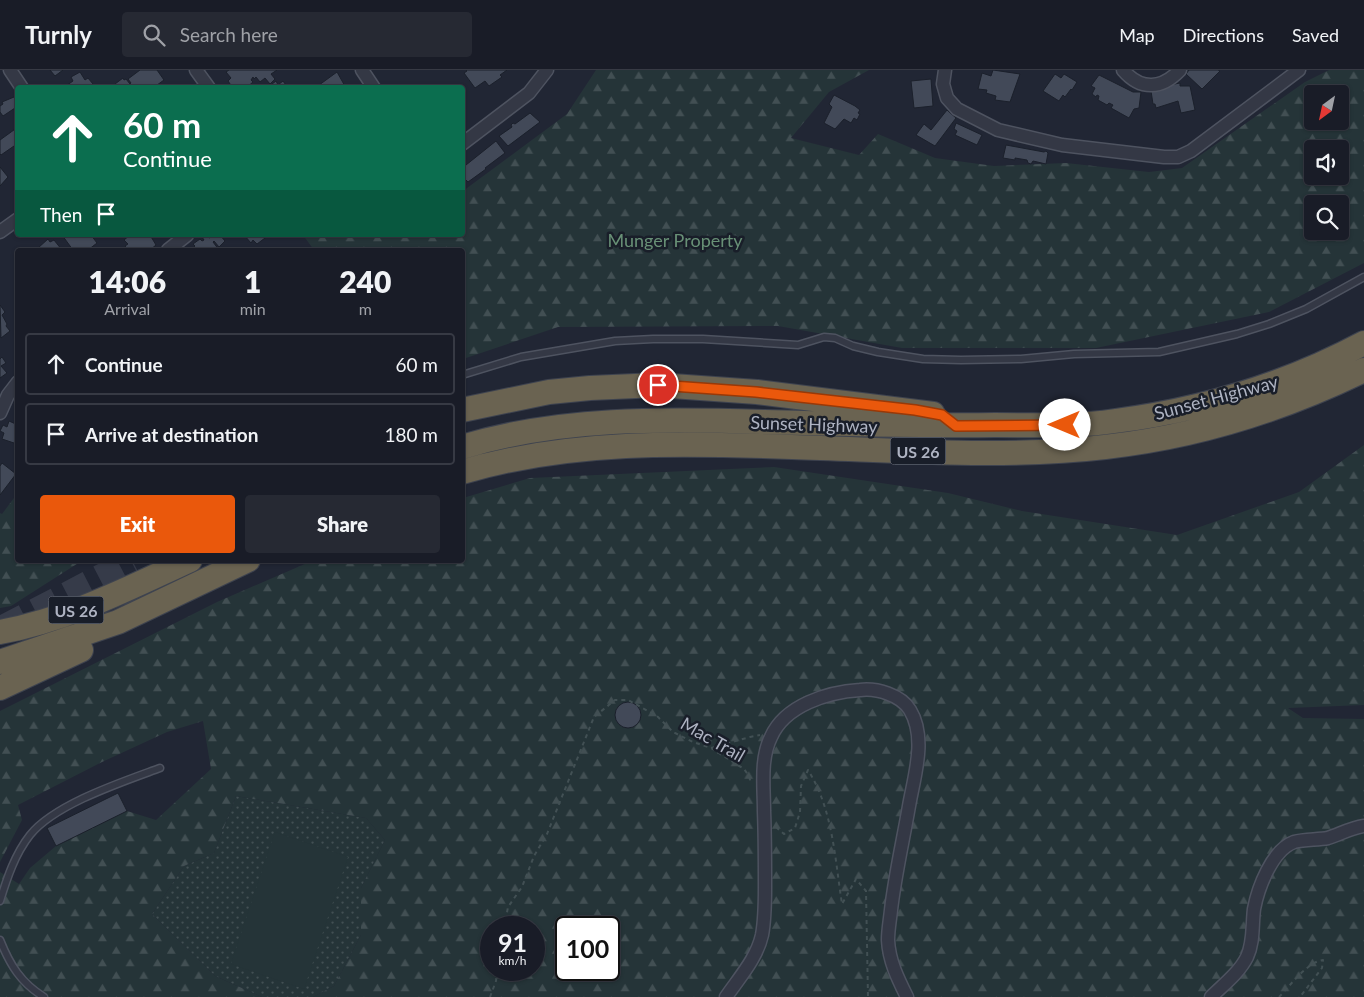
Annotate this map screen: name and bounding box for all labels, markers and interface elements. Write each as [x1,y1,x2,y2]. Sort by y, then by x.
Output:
search box [122,12,472,57]
text: Turnly [25,20,92,49]
icon: search [140,21,168,49]
text: Search here [180,23,278,46]
text: Map [1119,24,1155,46]
text: Directions [1183,24,1264,46]
text: Saved [1292,24,1339,46]
north arrow [1304,85,1349,130]
map controls [1304,85,1349,240]
text: 60 m [123,103,201,145]
icon: ahead [40,105,105,170]
button: sound [1304,140,1349,185]
text: Continue [123,145,212,172]
button: search [1304,195,1349,240]
icon: arrive [92,200,120,228]
text: Then [40,203,82,226]
park label: Munger Property [607,229,743,251]
text: 14:06 [89,263,166,299]
text: 1 [244,263,261,299]
text: 240 [339,263,391,299]
text: Arrival [104,299,150,318]
text: min [240,299,266,318]
text: m [359,299,372,318]
icon: ahead [42,350,70,378]
text: Continue [85,353,163,376]
text: 60 m [395,353,438,376]
pin [637,364,679,406]
street label: Sunset Highway [1152,370,1281,424]
icon: arrive [644,371,672,399]
position arrow [1038,398,1090,450]
street label: Sunset Highway [750,411,879,437]
icon: arrive [42,420,70,448]
text: Arrive at destination [85,423,258,446]
text: 180 m [384,423,438,446]
road number: US 26 [890,438,946,464]
button: Exit [40,495,235,553]
button: Share [245,495,440,553]
road number: US 26 [48,596,104,624]
street label: Mac Trail [677,712,749,766]
speed limit sign: 100 [555,916,620,981]
text: 91 [498,927,527,957]
text: km/h [498,953,527,968]

